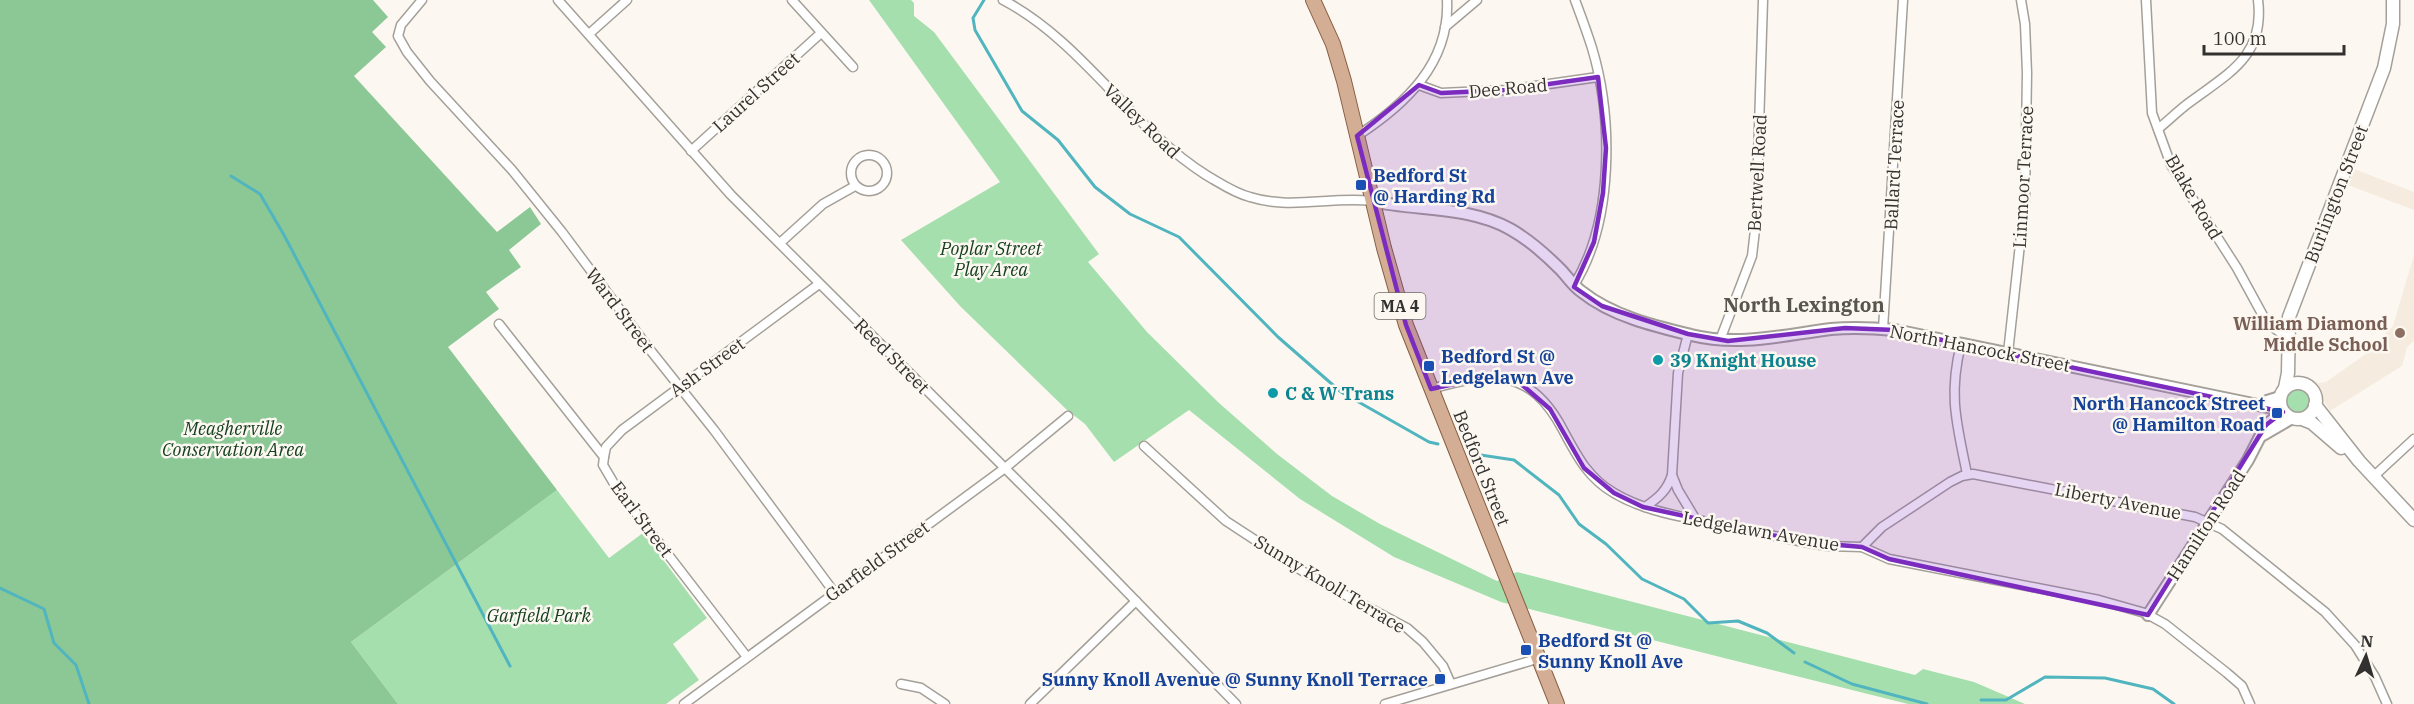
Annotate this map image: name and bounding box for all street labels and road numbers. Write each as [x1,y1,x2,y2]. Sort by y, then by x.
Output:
street label: Laurel Street [708,47,804,137]
street label: Dee Road [1468,73,1548,103]
street label: Valley Road [1099,79,1185,163]
street label: Ballard Terrace [1879,99,1909,231]
street label: Linmoor Terrace [2008,105,2038,249]
street label: Bertwell Road [1742,114,1772,232]
street label: Burlington Street [2299,122,2373,266]
street label: Blake Road [2160,150,2228,244]
street label: Ward Street [581,263,659,357]
road number: MA 4 [1374,293,1426,319]
street label: Reed Street [850,314,934,398]
street label: North Hancock Street [1888,319,2072,377]
street label: Ash Street [665,332,749,402]
street label: Bedford Street [1448,407,1516,529]
street label: Hamilton Road [2162,465,2250,585]
street label: Earl Street [606,476,678,562]
street label: Liberty Avenue [2053,477,2183,525]
street label: Ledgelawn Avenue [1681,506,1841,556]
street label: Garfield Street [820,515,934,607]
street label: Sunny Knoll Terrace [1250,530,1410,638]

